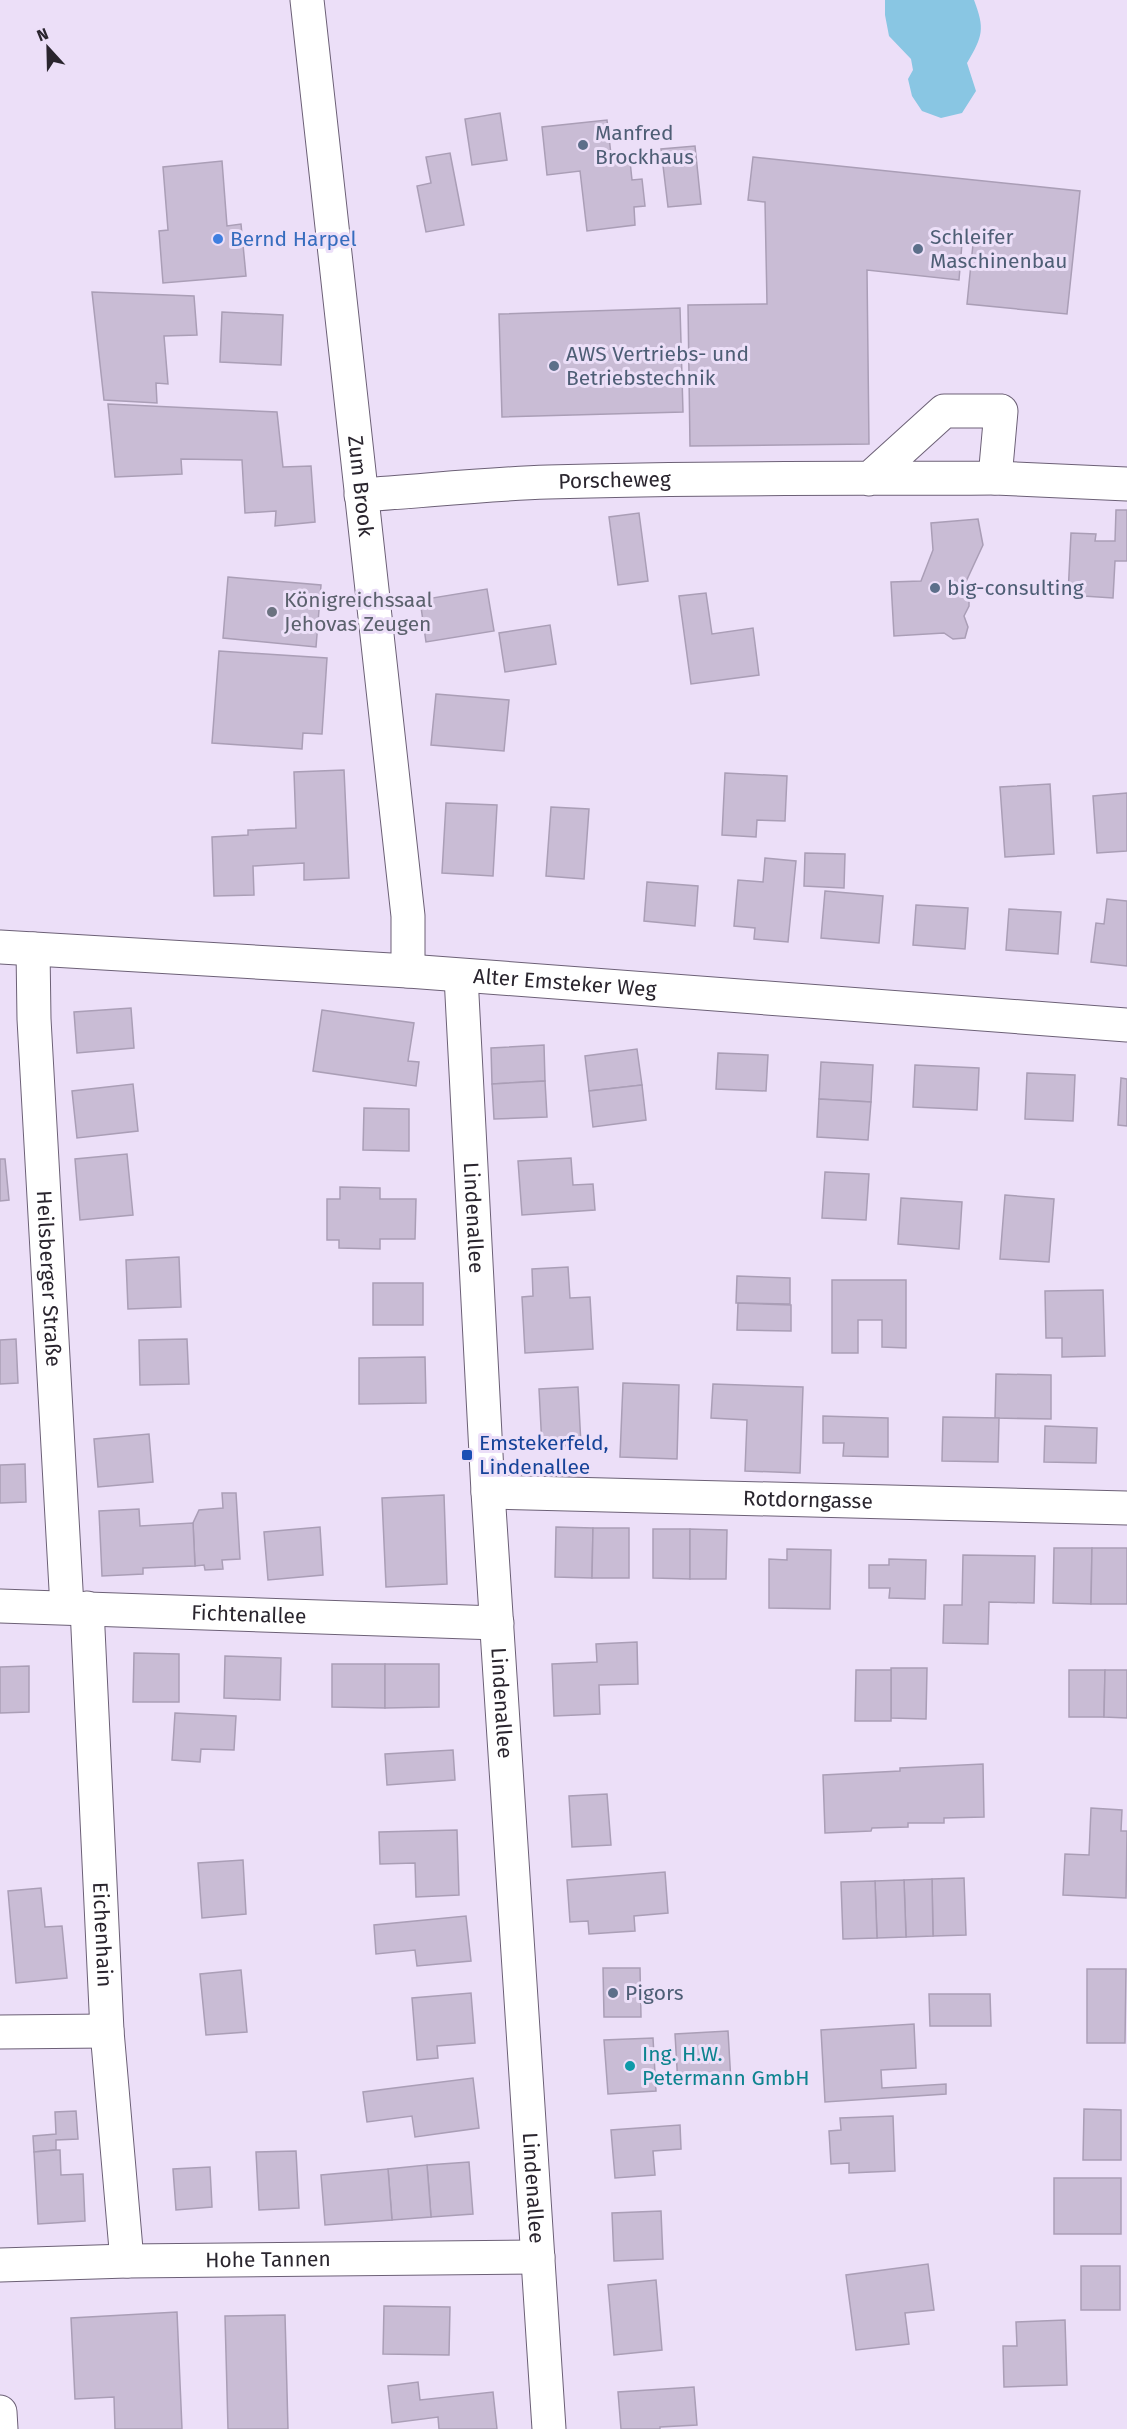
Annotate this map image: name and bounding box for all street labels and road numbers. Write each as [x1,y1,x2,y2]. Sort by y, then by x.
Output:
street label: Zum Brook [342,434,379,538]
street label: Porscheweg [558,466,671,495]
street label: Alter Emsteker Weg [472,963,657,1003]
street label: Lindenallee [458,1161,490,1274]
street label: Heilsberger Straße [31,1190,67,1368]
street label: Rotdorngasse [743,1485,873,1515]
street label: Fichtenallee [191,1600,307,1629]
street label: Lindenallee [485,1646,518,1759]
street label: Eichenhain [87,1881,118,1988]
street label: Lindenallee [517,2131,550,2244]
street label: Hohe Tannen [205,2246,331,2273]

